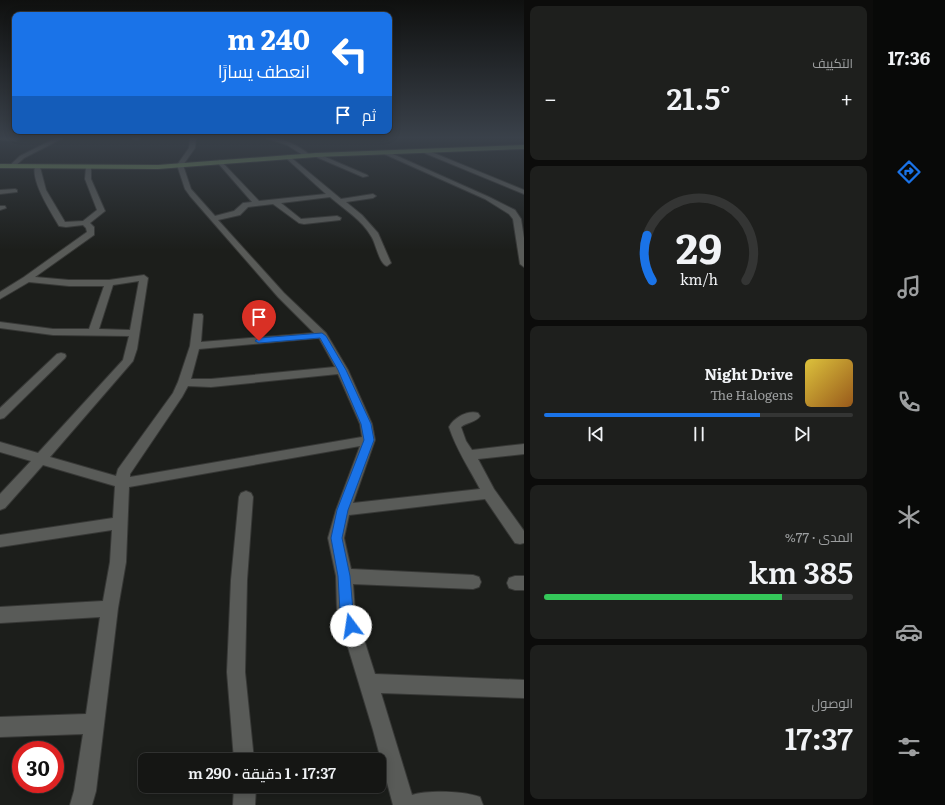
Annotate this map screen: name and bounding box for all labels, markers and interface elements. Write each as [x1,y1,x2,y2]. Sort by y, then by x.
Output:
text: 240 m [227,17,310,59]
icon: left [324,28,376,80]
text: 17:36 [888,44,930,71]
text: التكييف [812,53,853,72]
text: انعطف يسارًا [218,57,310,84]
text: 21.5° [666,75,731,119]
text: − [544,81,557,114]
text: + [840,81,853,114]
text: ثم [362,103,376,126]
icon: arrive [332,104,354,126]
icon: directions [895,158,923,186]
text: 29 [675,214,722,276]
text: km/h [679,267,718,288]
icon: music [895,273,923,301]
pin [242,300,276,341]
icon: arrive [248,306,270,328]
text: Night Drive [704,362,793,385]
text: The Halogens [710,385,793,404]
icon: phone [895,388,923,416]
icon: previous [585,423,607,445]
icon: pause [688,423,710,445]
icon: next [791,423,813,445]
icon: climate [895,503,923,531]
text: المدى · 77% [785,527,853,546]
text: 385 km [749,549,853,593]
position arrow [330,605,372,647]
icon: car [895,618,923,646]
text: الوصول [812,693,853,712]
text: 17:37 [785,715,853,759]
icon: filters [895,733,923,761]
speed limit sign: 30 [12,741,64,793]
text: 17:37 · 1 دقيقة · 290 m [188,761,336,784]

